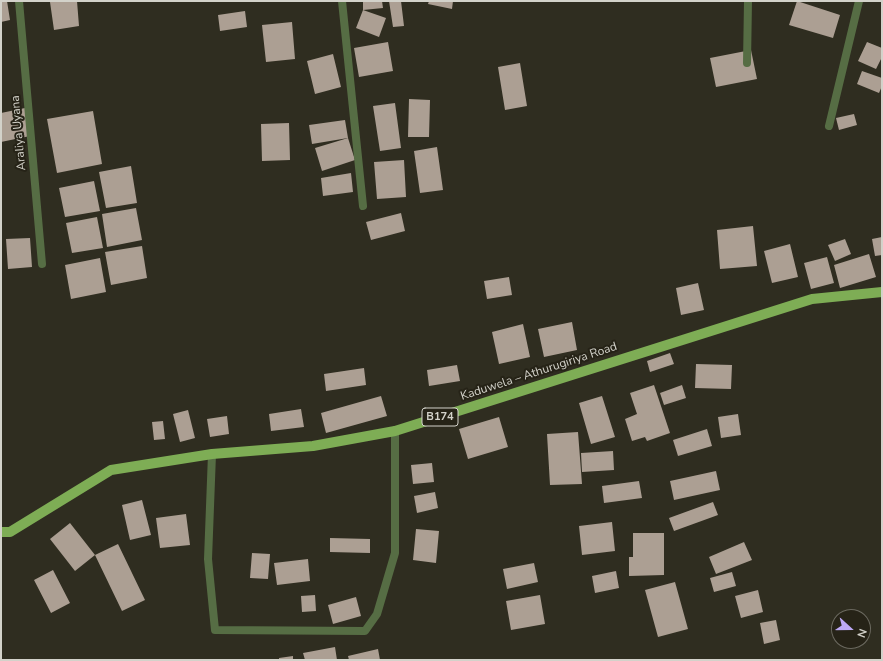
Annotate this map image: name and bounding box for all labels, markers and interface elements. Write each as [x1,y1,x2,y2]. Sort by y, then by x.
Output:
street label: Araliya Uyana [9,95,29,171]
street label: Kaduwela – Athurugiriya Road [459,340,619,404]
road number: B174 [422,408,458,426]
north arrow [831,609,871,649]
text: N [853,627,870,640]

